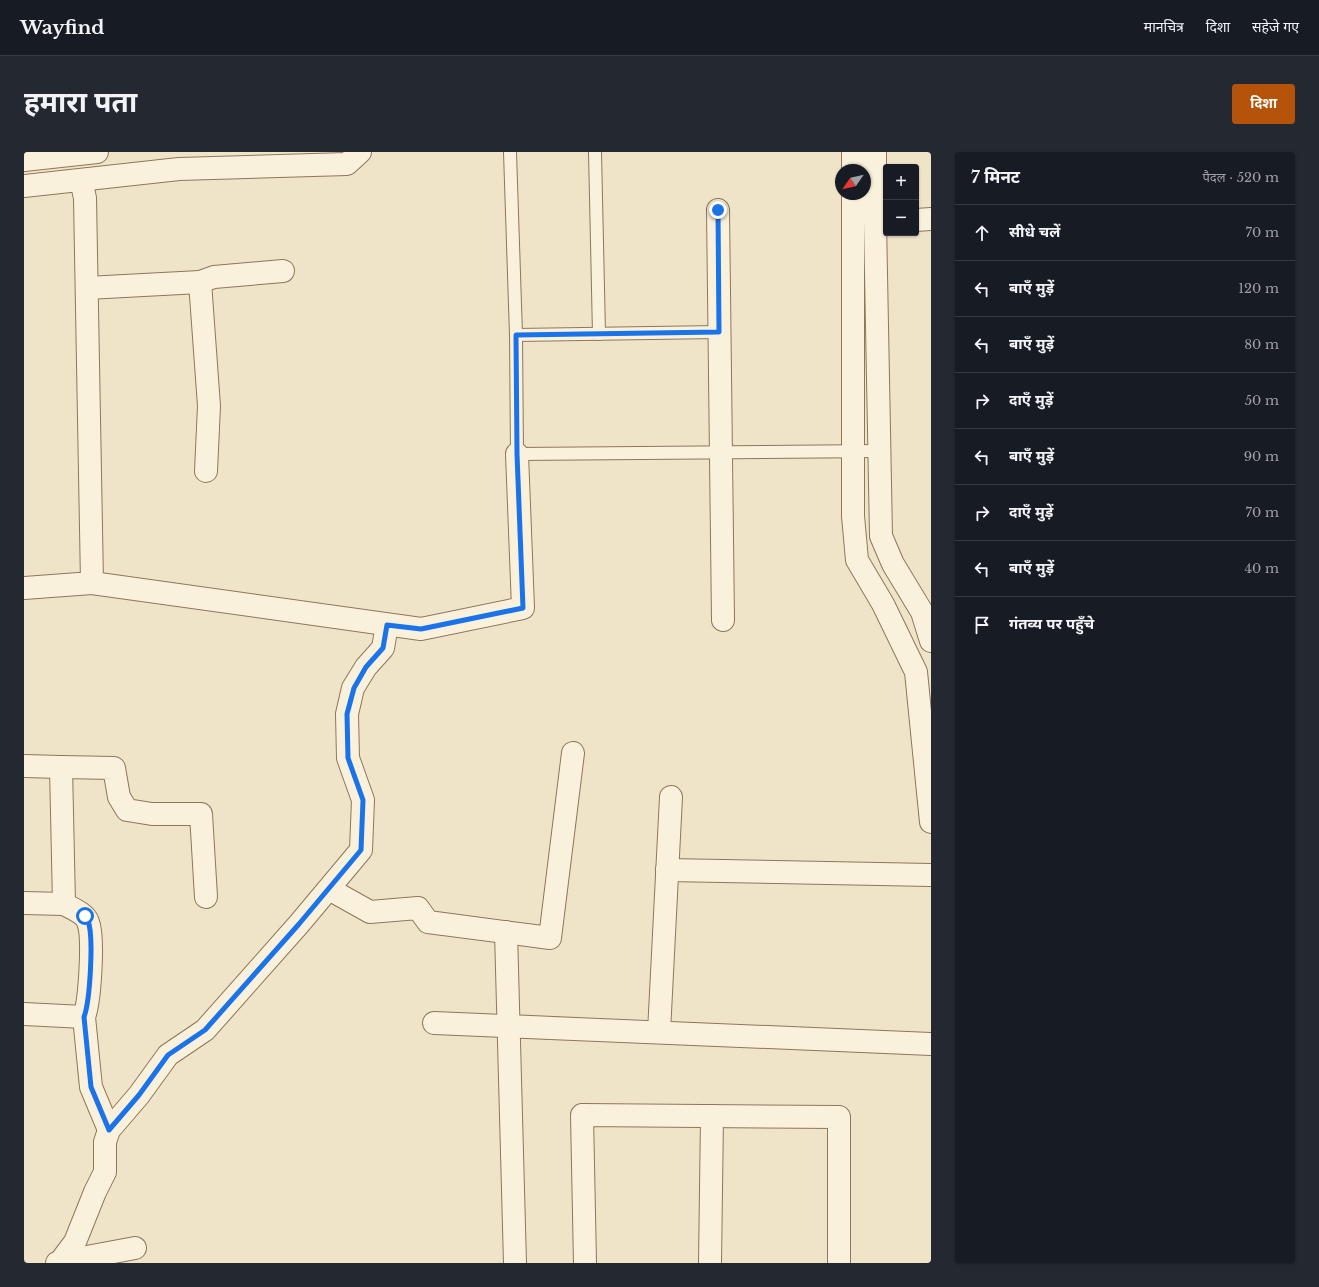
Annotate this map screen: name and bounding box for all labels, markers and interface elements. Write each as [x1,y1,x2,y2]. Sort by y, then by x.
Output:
text: Wayfind [20,16,105,39]
text: मानचित्र [1144,18,1184,36]
text: दिशा [1206,18,1230,36]
text: सहेजे गए [1252,18,1299,36]
button: दिशा [1232,84,1295,124]
text: हमारा पता [24,85,137,120]
north arrow [835,164,871,200]
map controls [883,164,919,236]
button: + [883,164,919,200]
text: 7 मिनट [971,167,1020,188]
text: पैदल · 520 m [1202,169,1279,186]
button: − [883,200,919,236]
route end [709,201,727,219]
icon: ahead [971,222,993,244]
text: सीधे चलें [1009,222,1060,241]
text: 70 m [1246,224,1279,241]
icon: left [971,278,993,300]
text: बाएँ मुड़ें [1009,278,1054,297]
text: 120 m [1238,280,1279,297]
icon: left [971,334,993,356]
text: बाएँ मुड़ें [1009,334,1054,353]
text: 80 m [1244,336,1279,353]
icon: right [971,390,993,412]
text: दाएँ मुड़ें [1009,390,1053,409]
text: 50 m [1245,392,1279,409]
icon: left [971,446,993,468]
text: बाएँ मुड़ें [1009,446,1054,465]
text: 90 m [1244,448,1279,465]
icon: right [971,502,993,524]
text: दाएँ मुड़ें [1009,502,1053,521]
text: 70 m [1246,504,1279,521]
icon: left [971,558,993,580]
text: बाएँ मुड़ें [1009,558,1054,577]
text: 40 m [1244,560,1279,577]
icon: arrive [971,614,993,636]
text: गंतव्य पर पहुँचे [1009,614,1094,633]
route start [76,907,94,925]

